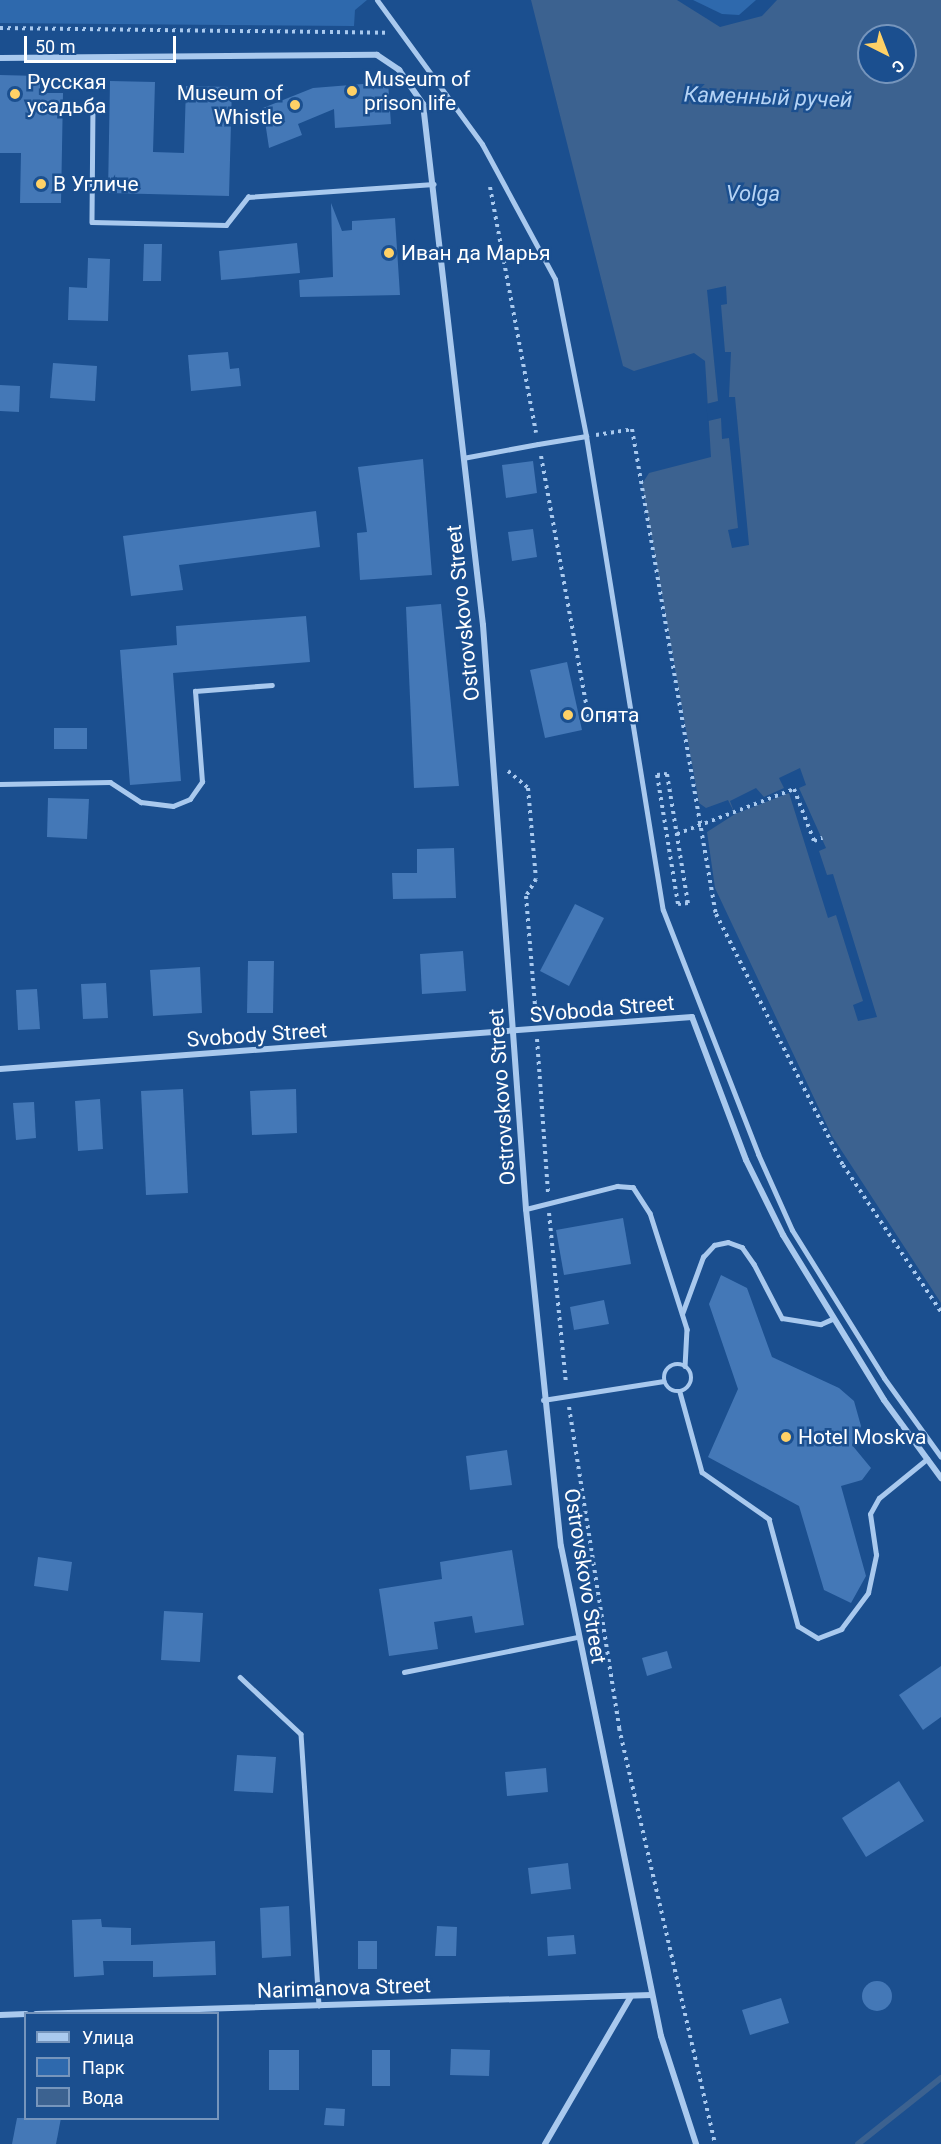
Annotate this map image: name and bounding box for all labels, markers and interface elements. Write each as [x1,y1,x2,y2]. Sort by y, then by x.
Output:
scale bar [27,24,178,62]
north arrow [857,24,917,84]
text: 50 m [35,36,75,57]
text: С [888,56,908,77]
place label: Museum of prison life [364,66,470,116]
place label: Русская усадьба [27,69,106,119]
place label: Museum of Whistle [177,80,283,130]
water label: Каменный ручей [683,81,853,113]
marker: Museum of prison life [345,84,359,98]
marker: Русская усадьба [8,87,22,101]
marker: Museum of Whistle [288,98,302,112]
place label: В Угличе [53,171,139,197]
marker: В Угличе [34,177,48,191]
water label: Volga [726,181,780,207]
place label: Иван да Марья [401,240,551,266]
marker: Иван да Марья [382,246,396,260]
street label: Ostrovskovo Street [441,524,485,702]
place label: Опята [580,702,639,728]
marker: Опята [561,708,575,722]
street label: SVoboda Street [529,990,675,1028]
street label: Ostrovskovo Street [483,1008,521,1186]
street label: Svobody Street [186,1018,328,1052]
place label: Hotel Moskva [798,1424,927,1450]
marker: Hotel Moskva [779,1430,793,1444]
street label: Ostrovskovo Street [559,1487,611,1665]
street label: Narimanova Street [257,1972,431,2004]
legend [24,2012,219,2120]
text: Улица [82,2027,134,2048]
text: Парк [82,2057,124,2078]
text: Вода [82,2087,124,2108]

